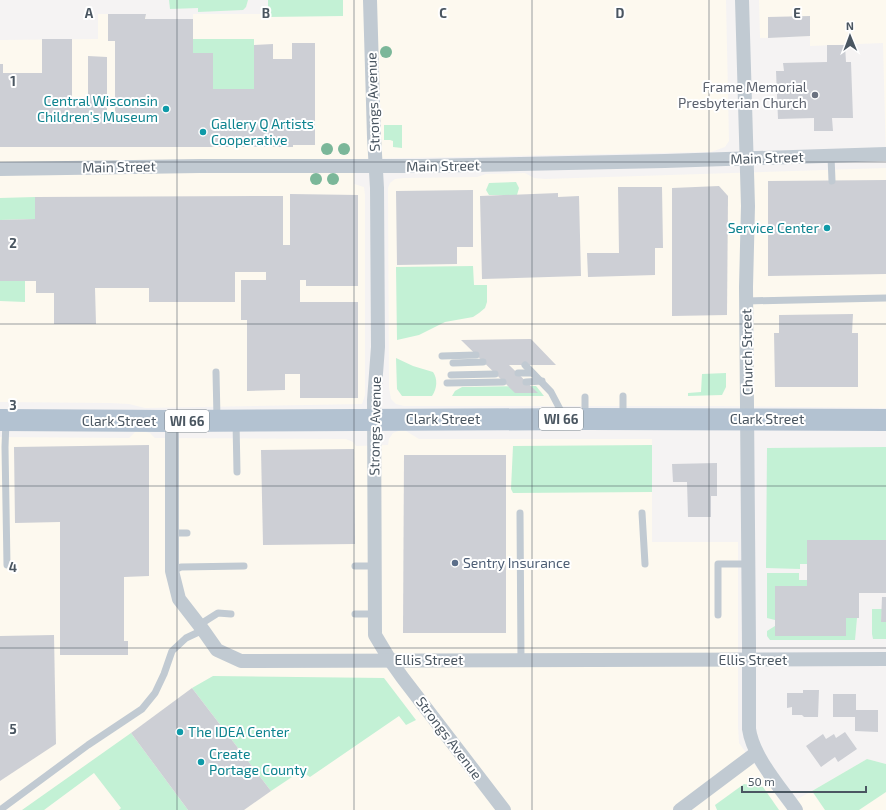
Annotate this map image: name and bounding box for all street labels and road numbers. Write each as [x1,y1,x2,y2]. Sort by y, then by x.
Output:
street label: Strongs Avenue [362,52,383,152]
street label: Main Street [730,148,804,167]
street label: Main Street [406,156,480,175]
street label: Main Street [82,157,156,176]
street label: Church Street [737,309,756,395]
street label: Strongs Avenue [365,376,384,476]
road number: WI 66 [539,408,583,430]
road number: WI 66 [165,410,209,432]
street label: Clark Street [406,410,480,427]
street label: Clark Street [730,410,804,427]
street label: Clark Street [82,412,156,429]
street label: Ellis Street [395,651,463,668]
street label: Ellis Street [719,651,787,668]
street label: Strongs Avenue [413,693,486,782]

